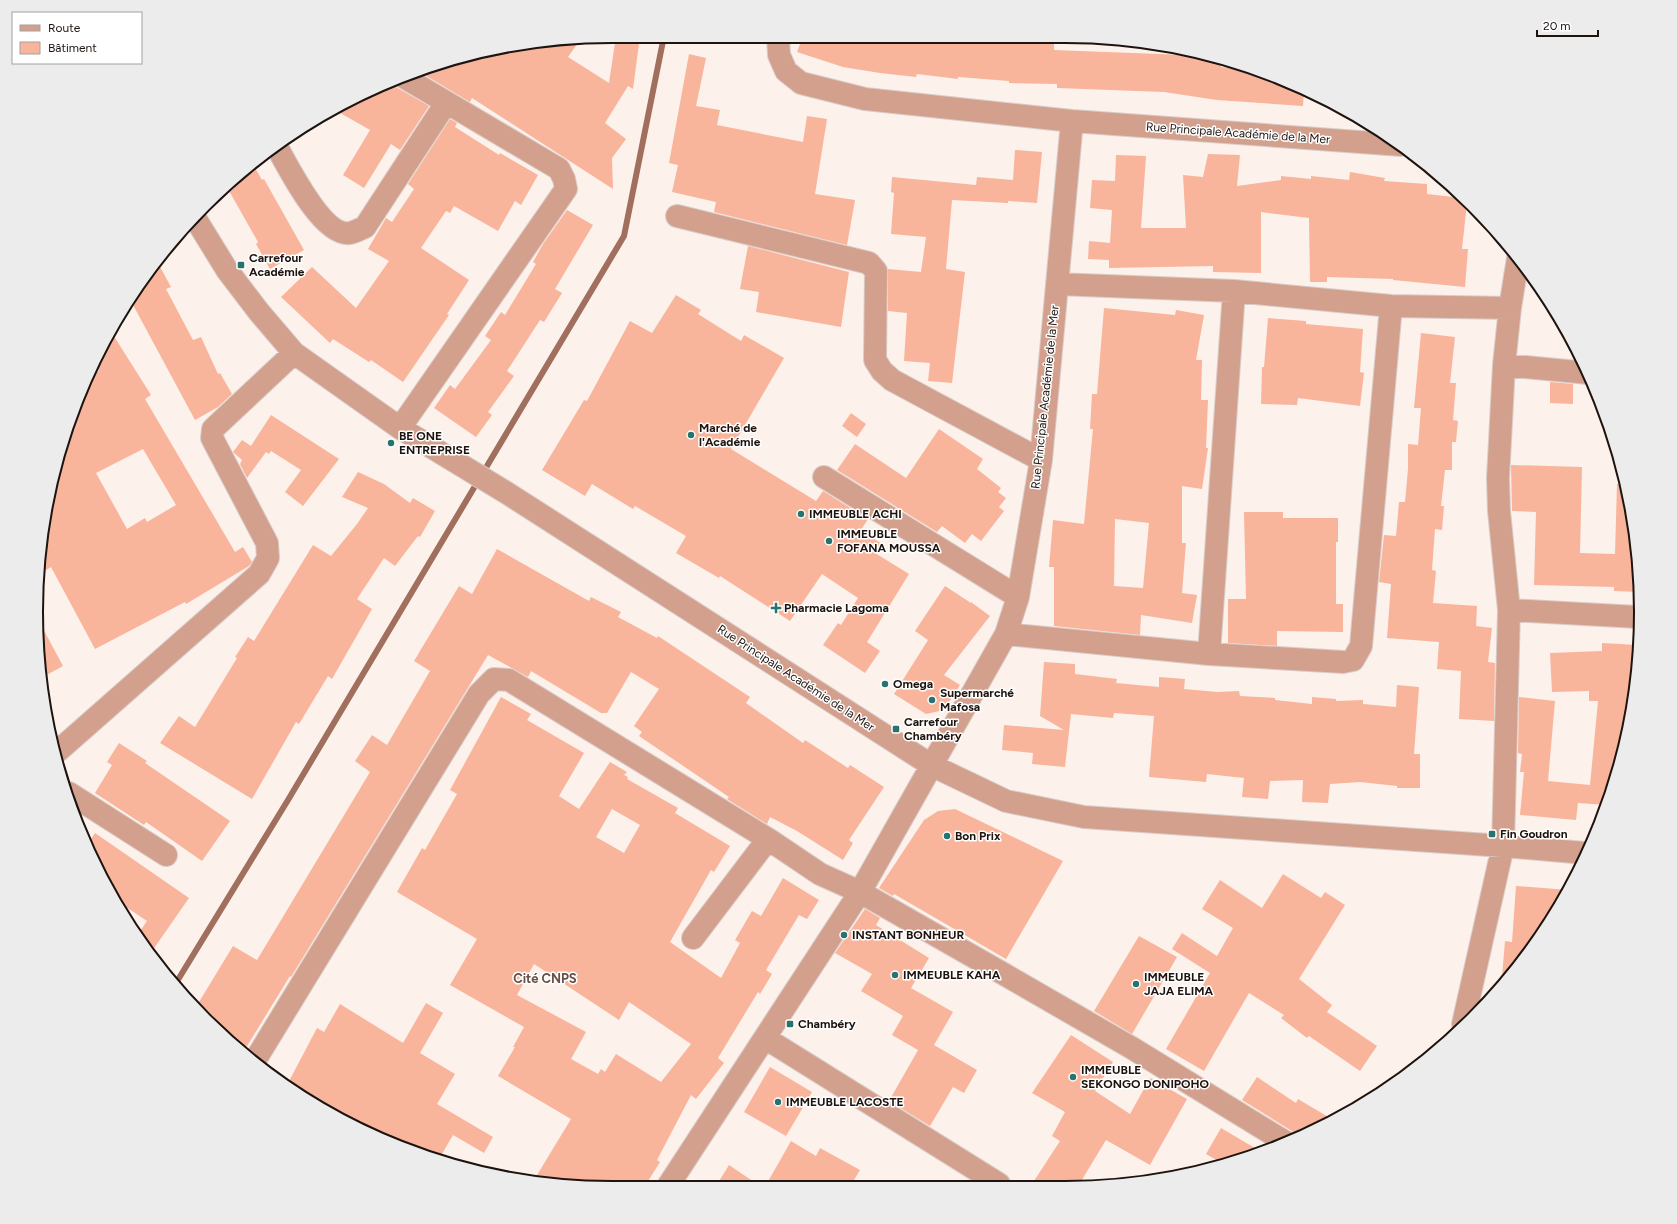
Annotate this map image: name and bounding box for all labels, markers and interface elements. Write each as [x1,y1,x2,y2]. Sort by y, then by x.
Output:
legend [12,12,142,64]
scale bar [1537,12,1598,38]
text: 20 m [1543,19,1571,33]
text: Route [48,21,81,35]
text: Bâtiment [48,41,97,55]
street label: Rue Principale Académie de la Mer [1145,120,1331,146]
place label: Carrefour Académie [249,251,305,279]
marker: Carrefour Académie [236,260,246,270]
street label: Rue Principale Académie de la Mer [1028,304,1062,490]
place label: Marché de l'Académie [699,421,761,449]
place label: BE ONE ENTREPRISE [399,429,470,457]
marker: Marché de l'Académie [686,430,696,440]
marker: BE ONE ENTREPRISE [386,438,396,448]
place label: IMMEUBLE ACHI [809,507,902,521]
marker: IMMEUBLE ACHI [796,509,806,519]
place label: IMMEUBLE FOFANA MOUSSA [837,527,941,555]
marker: IMMEUBLE FOFANA MOUSSA [824,536,834,546]
place label: Pharmacie Lagoma [784,601,889,615]
marker: Pharmacie Lagoma [771,603,781,613]
street label: Rue Principale Académie de la Mer [715,622,877,734]
place label: Omega [893,677,933,691]
marker: Omega [880,679,890,689]
place label: Supermarché Mafosa [940,686,1014,714]
marker: Supermarché Mafosa [927,695,937,705]
place label: Carrefour Chambéry [904,715,962,743]
marker: Carrefour Chambéry [891,724,901,734]
place label: Fin Goudron [1500,827,1568,841]
place label: Bon Prix [955,829,1001,843]
marker: Fin Goudron [1487,829,1497,839]
marker: Bon Prix [942,831,952,841]
place label: INSTANT BONHEUR [852,928,965,942]
marker: INSTANT BONHEUR [839,930,849,940]
place label: IMMEUBLE KAHA [903,968,1001,982]
marker: IMMEUBLE KAHA [890,970,900,980]
place label: IMMEUBLE JAJA ELIMA [1144,970,1214,998]
district label: Cité CNPS [513,971,577,986]
marker: IMMEUBLE JAJA ELIMA [1131,979,1141,989]
place label: Chambéry [798,1017,856,1031]
marker: Chambéry [785,1019,795,1029]
place label: IMMEUBLE SEKONGO DONIPOHO [1081,1063,1210,1091]
marker: IMMEUBLE SEKONGO DONIPOHO [1068,1072,1078,1082]
place label: IMMEUBLE LACOSTE [786,1095,903,1109]
marker: IMMEUBLE LACOSTE [773,1097,783,1107]

